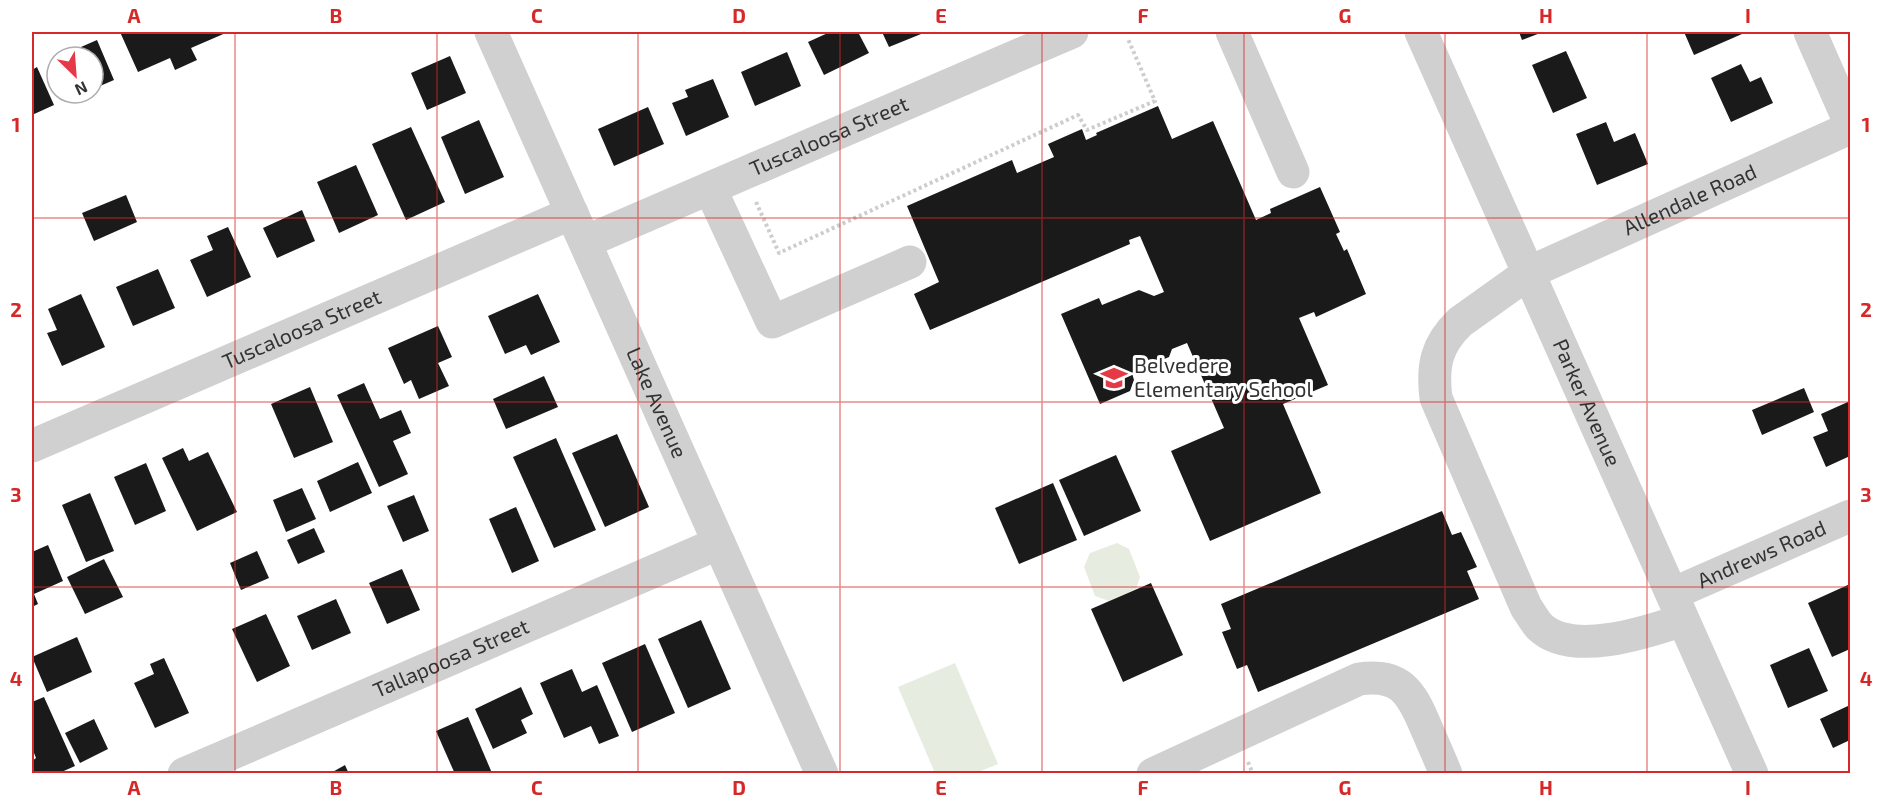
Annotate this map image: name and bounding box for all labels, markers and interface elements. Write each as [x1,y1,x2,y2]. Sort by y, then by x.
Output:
text: A [127,3,141,27]
text: B [330,3,342,27]
text: C [531,3,543,27]
text: D [732,3,746,27]
text: E [935,3,947,27]
text: F [1137,3,1149,27]
text: G [1339,3,1351,27]
text: H [1539,3,1553,27]
text: I [1745,3,1751,27]
north arrow [45,45,105,105]
text: N [72,78,91,100]
street label: Tuscaloosa Street [746,90,912,180]
text: 1 [12,112,20,136]
text: 1 [1862,112,1870,136]
street label: Allendale Road [1619,158,1760,239]
street label: Tuscaloosa Street [218,283,384,373]
text: 2 [10,297,22,321]
text: 2 [1860,297,1872,321]
street label: Parker Avenue [1549,335,1627,470]
street label: Lake Avenue [622,343,693,461]
place label: Belvedere Elementary School [1134,352,1314,401]
school or university icon: Belvedere Elementary School [1099,363,1129,393]
text: 3 [10,482,22,506]
text: 3 [1860,482,1872,506]
street label: Andrews Road [1693,514,1829,592]
street label: Tallapoosa Street [369,613,532,702]
text: 4 [10,666,23,690]
text: 4 [1860,666,1873,690]
text: A [127,775,141,799]
text: B [330,775,342,799]
text: C [531,775,543,799]
text: D [732,775,746,799]
text: E [935,775,947,799]
text: F [1137,775,1149,799]
text: G [1339,775,1351,799]
text: H [1539,775,1553,799]
text: I [1745,775,1751,799]

